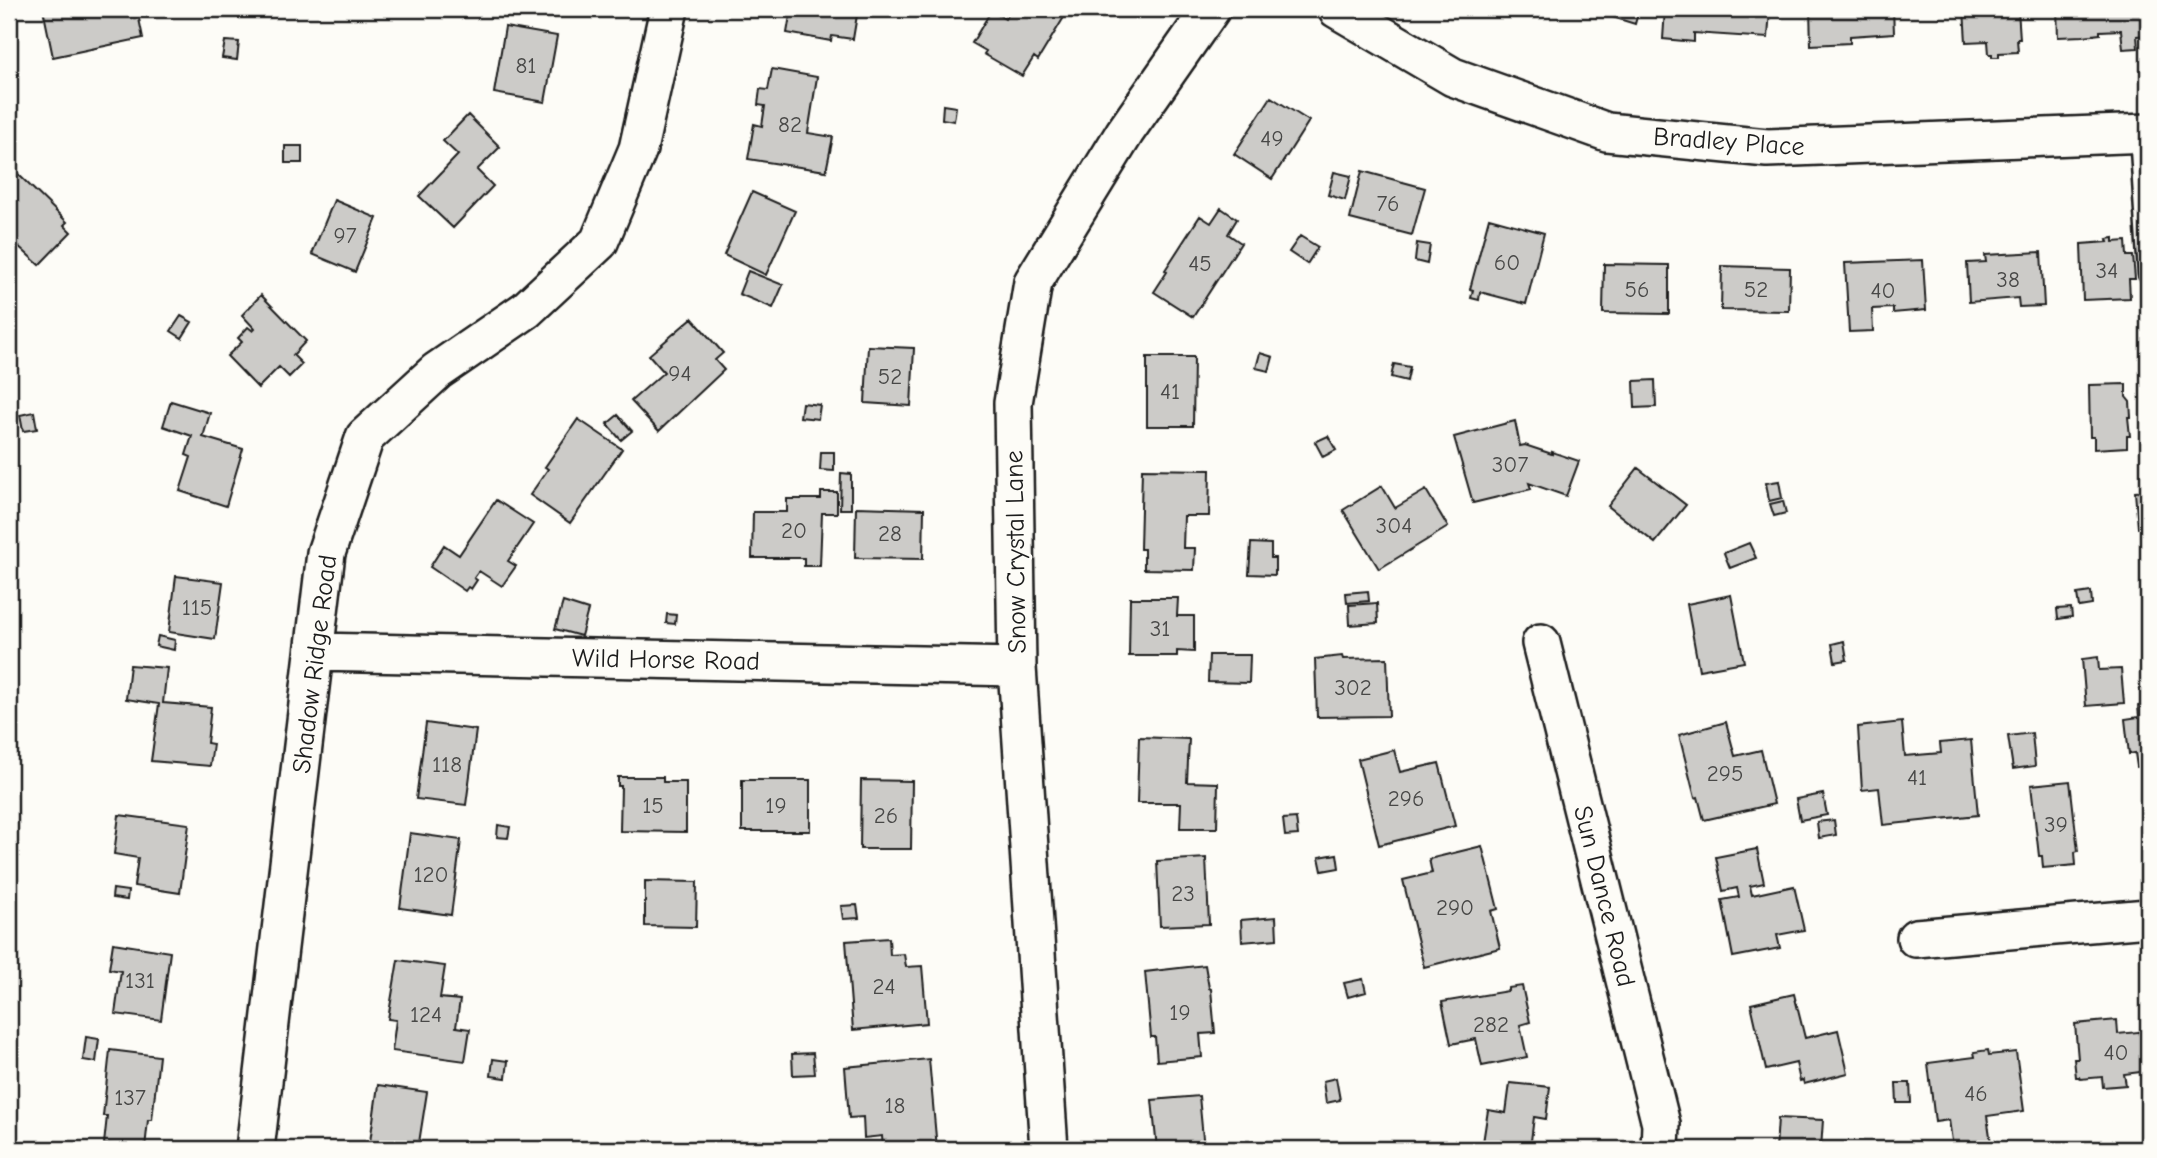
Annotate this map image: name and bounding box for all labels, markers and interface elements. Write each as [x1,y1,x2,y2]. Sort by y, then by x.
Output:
house number: 81 [516,52,536,79]
house number: 82 [778,111,802,138]
street label: Bradley Place [1652,122,1805,162]
house number: 49 [1260,125,1284,152]
house number: 76 [1376,190,1400,217]
house number: 97 [333,222,357,249]
house number: 60 [1494,249,1520,276]
house number: 45 [1188,250,1212,277]
house number: 34 [2096,257,2118,284]
house number: 38 [1996,266,2020,293]
house number: 56 [1625,276,1649,303]
house number: 52 [1744,276,1768,303]
house number: 40 [1870,277,1896,304]
house number: 94 [668,360,692,387]
house number: 52 [878,363,902,390]
house number: 41 [1160,378,1180,405]
street label: Snow Crystal Lane [999,450,1033,654]
house number: 307 [1492,451,1528,478]
house number: 304 [1376,512,1412,539]
house number: 20 [781,517,807,544]
house number: 28 [878,520,902,547]
street label: Shadow Ridge Road [287,553,343,775]
house number: 115 [182,594,212,621]
house number: 31 [1150,615,1170,642]
street label: Wild Horse Road [572,643,760,677]
house number: 302 [1334,674,1372,701]
house number: 118 [432,751,462,778]
house number: 295 [1707,760,1743,787]
house number: 41 [1907,764,1927,791]
house number: 296 [1388,785,1424,812]
house number: 15 [642,792,664,819]
house number: 19 [765,792,787,819]
house number: 26 [874,802,898,829]
street label: Sun Dance Road [1567,803,1641,990]
house number: 39 [2044,811,2068,838]
house number: 120 [413,861,449,888]
house number: 23 [1171,880,1195,907]
house number: 290 [1436,894,1474,921]
house number: 131 [125,967,155,994]
house number: 24 [872,973,896,1000]
house number: 19 [1169,999,1191,1026]
house number: 124 [410,1001,442,1028]
house number: 282 [1473,1011,1509,1038]
house number: 40 [2103,1039,2129,1066]
house number: 46 [1964,1080,1988,1107]
house number: 137 [114,1084,146,1111]
house number: 18 [885,1092,905,1119]

